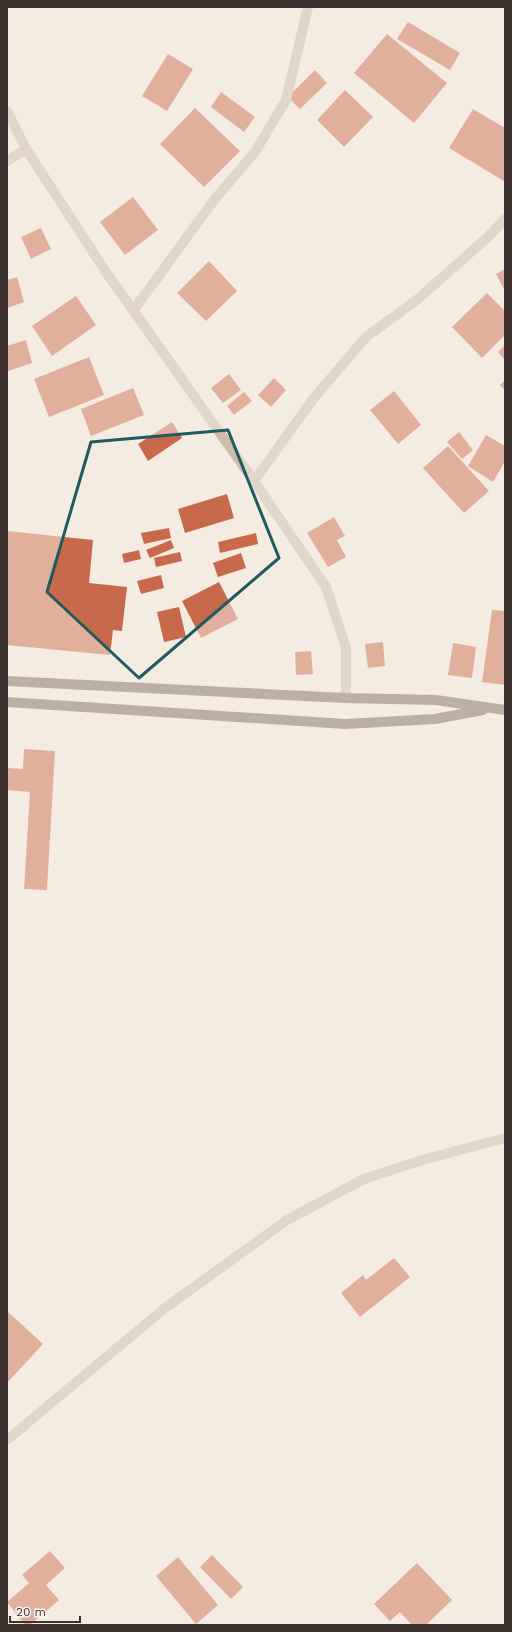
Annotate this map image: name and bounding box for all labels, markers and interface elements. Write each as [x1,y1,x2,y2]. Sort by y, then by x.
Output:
scale bar [10,1598,80,1624]
text: 20 m [16,1605,46,1619]

